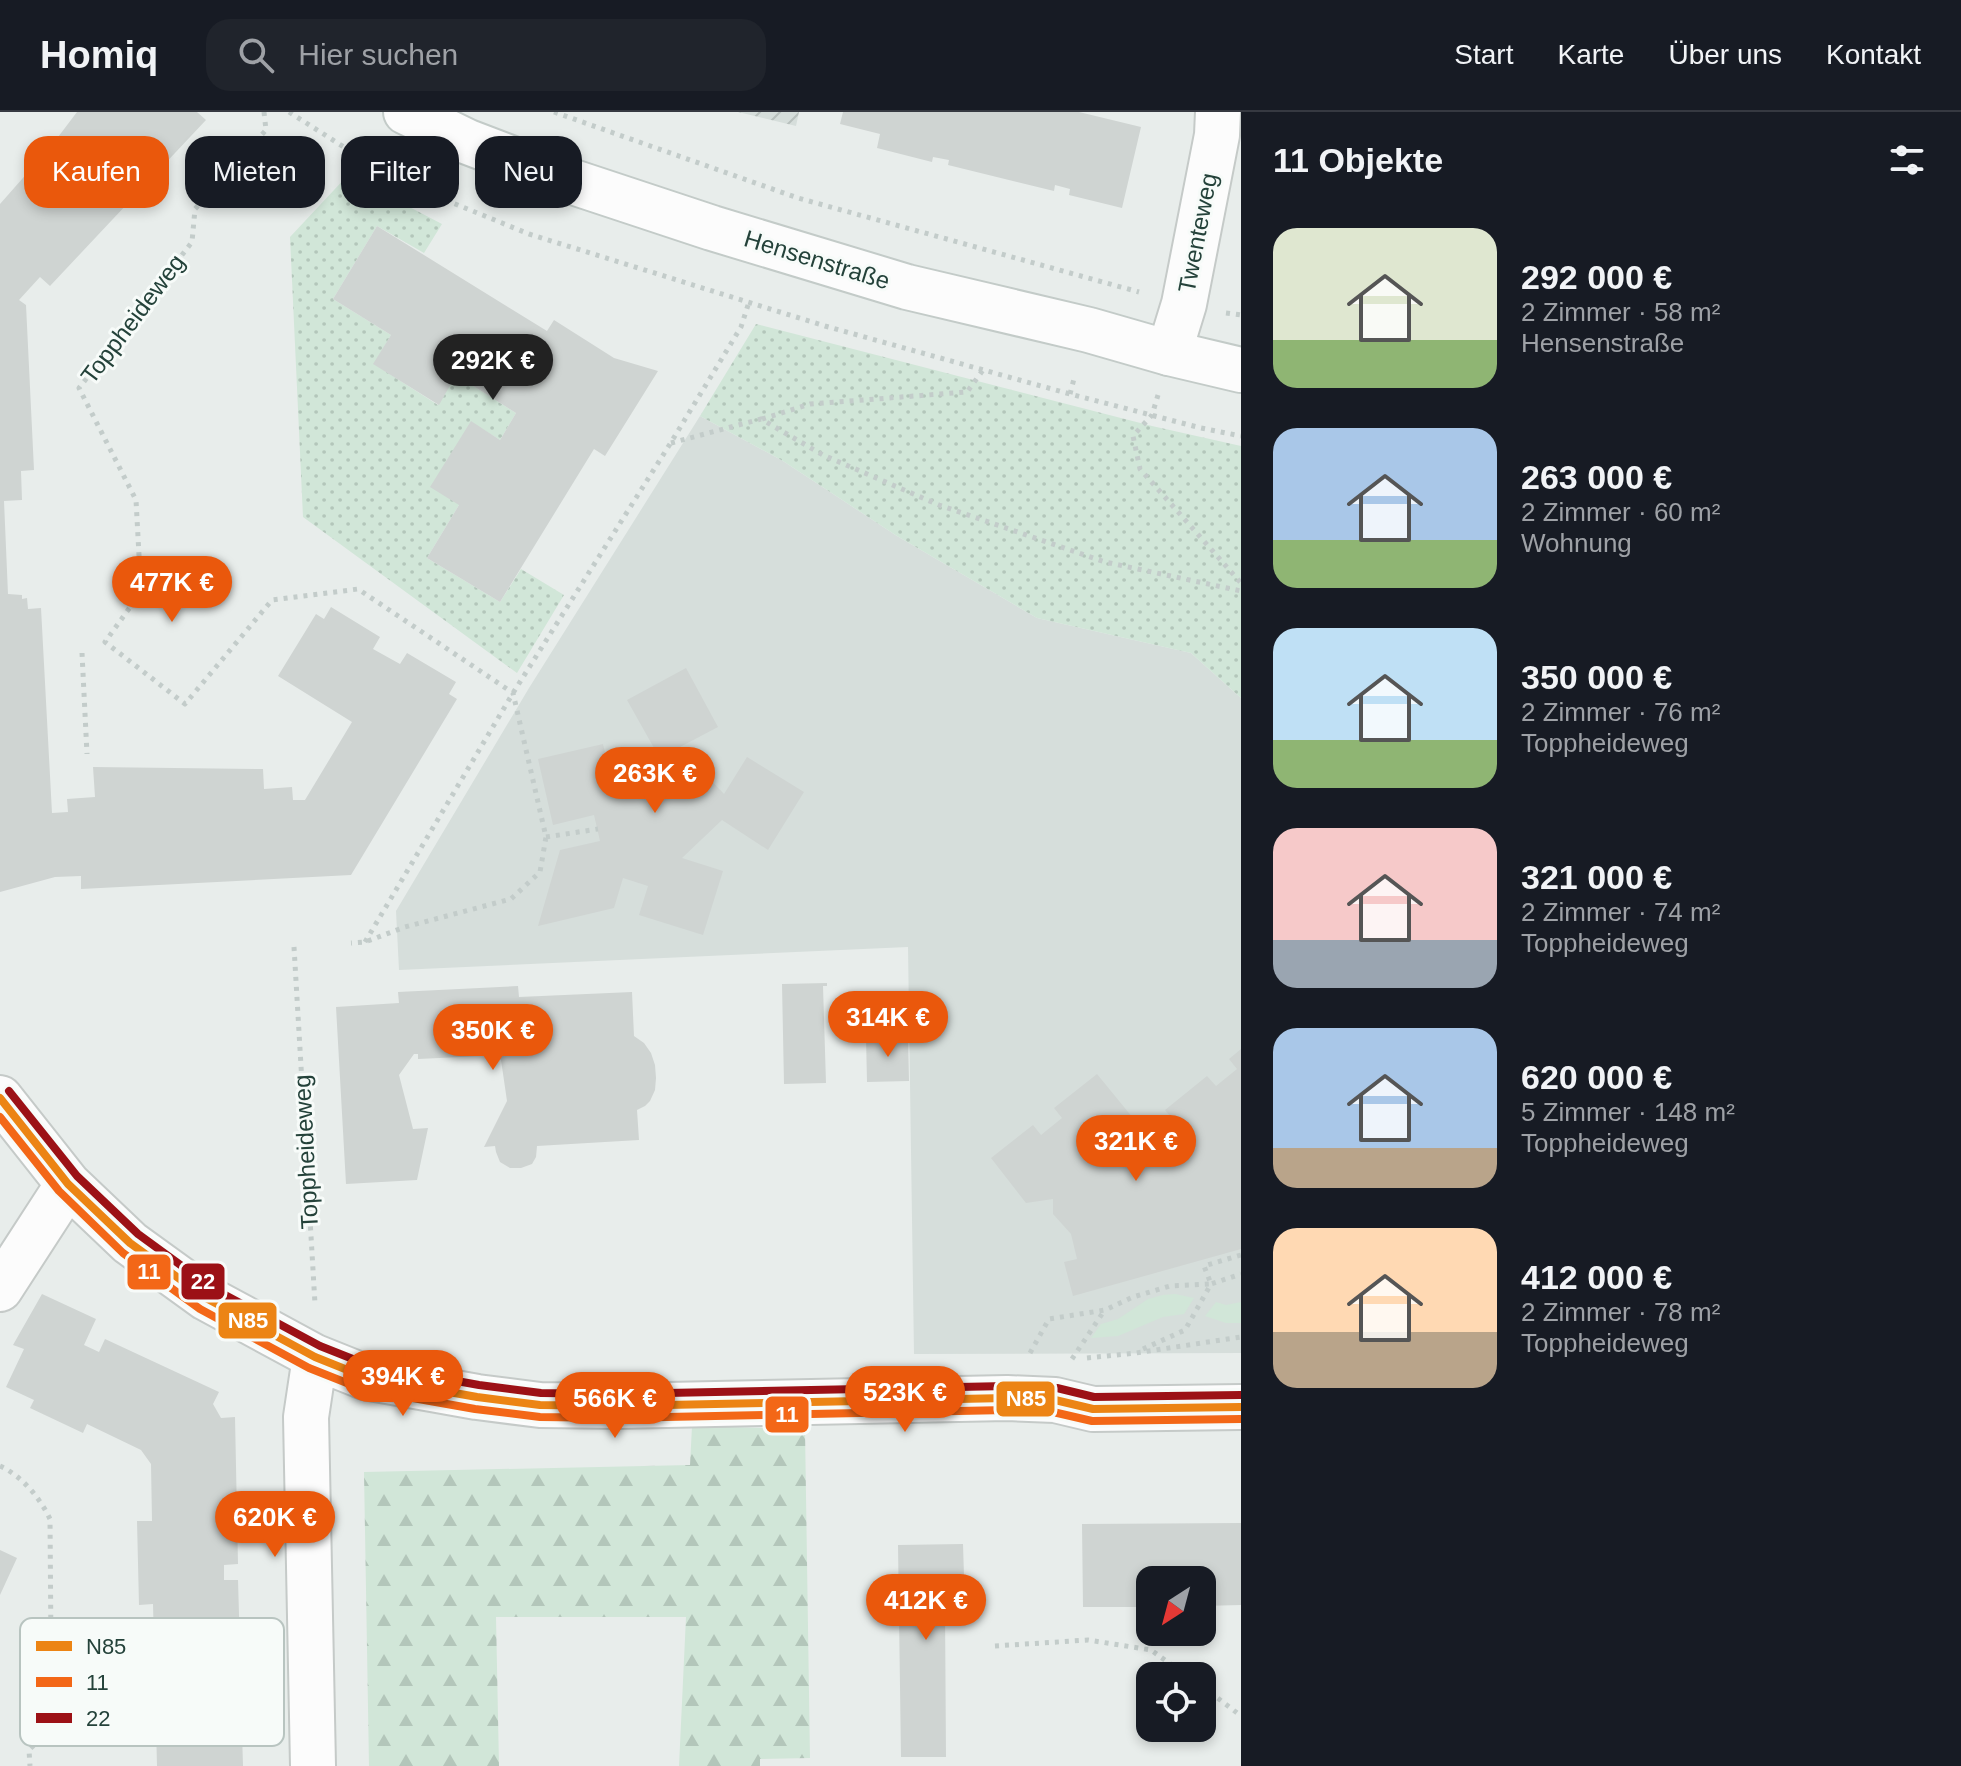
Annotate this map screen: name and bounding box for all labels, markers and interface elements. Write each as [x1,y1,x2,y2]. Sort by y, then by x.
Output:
search box [206,19,766,91]
icon: search [234,33,278,77]
text: Homiq [40,34,158,76]
text: Hier suchen [298,38,458,71]
text: Start [1454,39,1513,70]
text: Karte [1557,39,1624,70]
text: Über uns [1668,39,1782,70]
text: Kontakt [1826,39,1921,70]
chip: Kaufen [24,136,169,208]
chip: Mieten [185,136,325,208]
chip: Filter [341,136,459,208]
chip: Neu [475,136,582,208]
icon: filters [1885,138,1929,182]
text: 11 Objekte [1273,141,1443,179]
street label: Twenteweg [1173,171,1222,295]
street label: Hensenstraße [741,225,893,294]
street label: Toppheideweg [75,249,190,389]
text: 292 000 € [1521,258,1672,296]
icon: home [1337,260,1433,356]
text: 2 Zimmer · 58 m² [1521,297,1720,327]
text: Hensenstraße [1521,328,1684,358]
pin: 292K € [428,334,558,402]
text: 292K € [451,345,535,375]
text: 263 000 € [1521,458,1672,496]
icon: home [1337,460,1433,556]
text: 2 Zimmer · 60 m² [1521,497,1720,527]
text: Wohnung [1521,528,1632,558]
pin: 477K € [107,556,237,624]
text: 477K € [130,567,214,597]
text: 350 000 € [1521,658,1672,696]
icon: home [1337,660,1433,756]
text: 2 Zimmer · 76 m² [1521,697,1720,727]
text: Toppheideweg [1521,728,1689,758]
pin: 263K € [590,747,720,815]
text: 263K € [613,758,697,788]
text: 321 000 € [1521,858,1672,896]
icon: home [1337,860,1433,956]
text: 2 Zimmer · 74 m² [1521,897,1720,927]
text: Toppheideweg [1521,928,1689,958]
pin: 314K € [823,991,953,1059]
text: 314K € [846,1002,930,1032]
pin: 350K € [428,1004,558,1072]
text: 350K € [451,1015,535,1045]
text: 620 000 € [1521,1058,1672,1096]
icon: home [1337,1060,1433,1156]
street label: Toppheideweg [288,1074,323,1230]
text: 5 Zimmer · 148 m² [1521,1097,1735,1127]
pin: 321K € [1071,1115,1201,1183]
text: 321K € [1094,1126,1178,1156]
text: Toppheideweg [1521,1128,1689,1158]
line badge: 11 [126,1253,172,1291]
text: 412 000 € [1521,1258,1672,1296]
text: 11 [137,1259,161,1284]
icon: home [1337,1260,1433,1356]
line badge: 22 [180,1262,226,1301]
text: 22 [191,1269,215,1294]
text: 2 Zimmer · 78 m² [1521,1297,1720,1327]
line badge: N85 [217,1301,278,1340]
text: N85 [228,1308,268,1333]
text: Toppheideweg [1521,1328,1689,1358]
pin: 394K € [338,1350,468,1418]
text: 394K € [361,1361,445,1391]
pin: 523K € [840,1366,970,1434]
pin: 566K € [550,1372,680,1440]
text: 523K € [863,1377,947,1407]
line badge: N85 [995,1380,1056,1418]
text: 566K € [573,1383,657,1413]
text: N85 [1006,1386,1046,1411]
line badge: 11 [764,1395,810,1434]
text: 11 [775,1402,799,1427]
pin: 620K € [210,1491,340,1559]
text: 620K € [233,1502,317,1532]
north arrow [1136,1566,1216,1646]
map controls [1136,1566,1216,1742]
pin: 412K € [861,1574,991,1642]
text: 412K € [884,1585,968,1615]
legend [20,1618,284,1746]
text: N85 [86,1634,126,1659]
button: locate [1136,1662,1216,1742]
text: 11 [86,1670,109,1695]
text: 22 [86,1706,110,1731]

